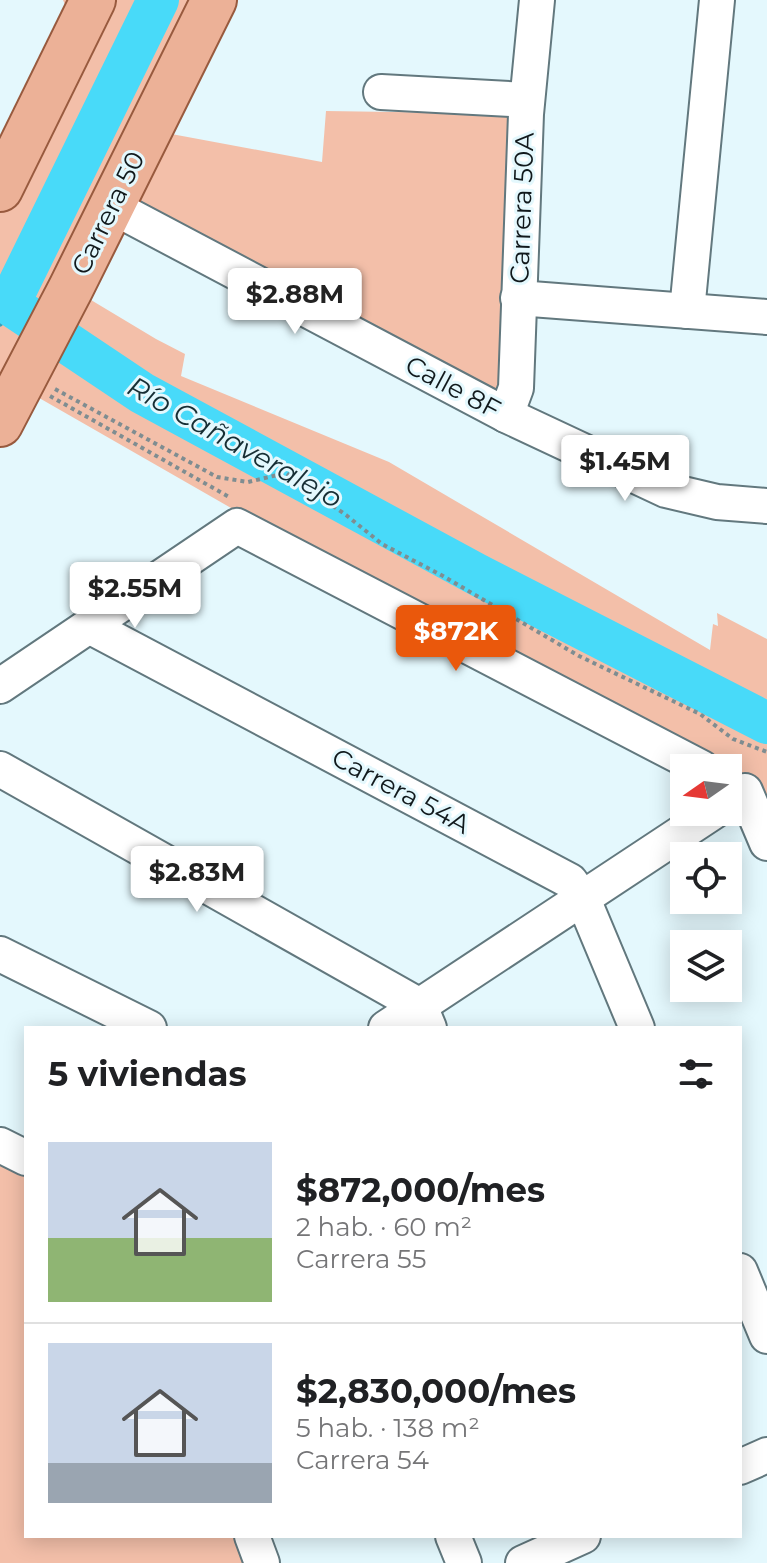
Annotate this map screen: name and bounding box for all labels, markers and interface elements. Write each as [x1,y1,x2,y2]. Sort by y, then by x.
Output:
street label: Carrera 50A [503,131,541,284]
street label: Carrera 50 [64,146,152,280]
pin: $2.88M [230,268,360,336]
text: $2.88M [246,278,344,310]
street label: Calle 8F [400,349,506,425]
water label: Río Cañaveralejo [122,369,348,515]
pin: $1.45M [560,435,690,503]
text: $1.45M [579,445,671,477]
pin: $2.55M [70,562,200,630]
text: $2.55M [88,572,182,604]
pin: $872K [400,605,512,673]
text: $872K [414,615,498,647]
street label: Carrera 54A [327,741,476,841]
north arrow [670,754,742,826]
map controls [670,754,742,1002]
button: locate [670,842,742,914]
pin: $2.83M [132,846,262,914]
text: $2.83M [149,856,245,888]
button: layers [670,930,742,1002]
icon: filters [674,1052,718,1096]
text: 5 viviendas [48,1053,247,1095]
text: $872,000/mes [296,1169,545,1211]
icon: home [112,1174,208,1270]
text: 2 hab. · 60 m² [296,1211,472,1243]
text: Carrera 55 [296,1243,426,1275]
text: $2,830,000/mes [296,1370,576,1412]
icon: home [112,1375,208,1471]
text: 5 hab. · 138 m² [296,1412,480,1444]
text: Carrera 54 [296,1444,429,1476]

